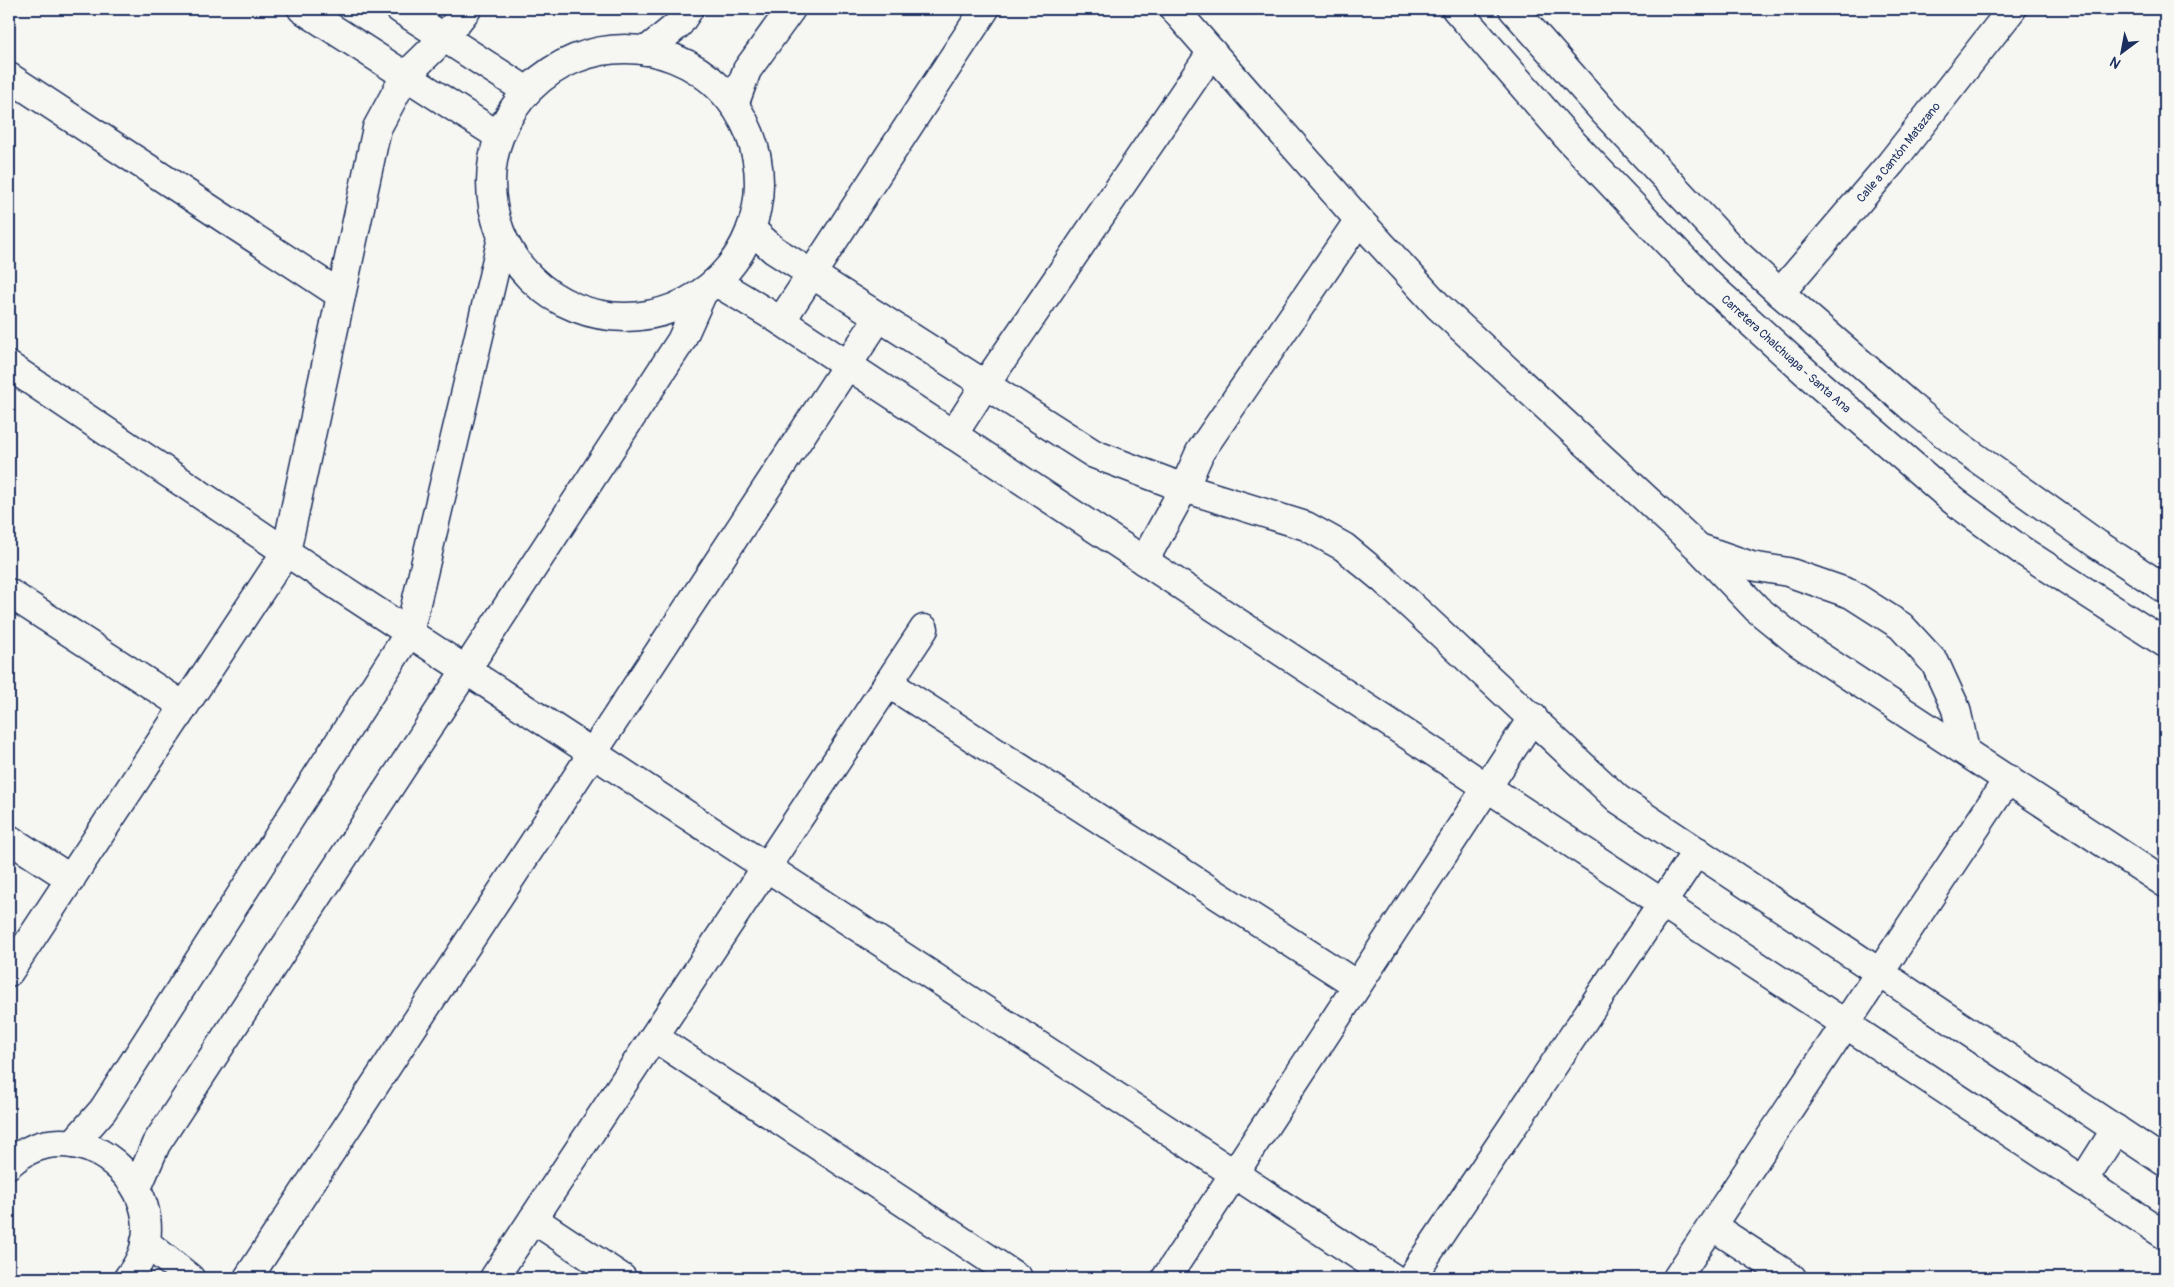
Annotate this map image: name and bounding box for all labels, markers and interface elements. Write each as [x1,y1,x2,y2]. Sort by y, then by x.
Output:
north arrow [2096,28,2146,78]
text: N [2107,53,2124,72]
street label: Calle a Cantón Matazano [1853,99,1944,205]
street label: Carretera Chalchuapa - Santa Ana [1718,292,1854,416]

